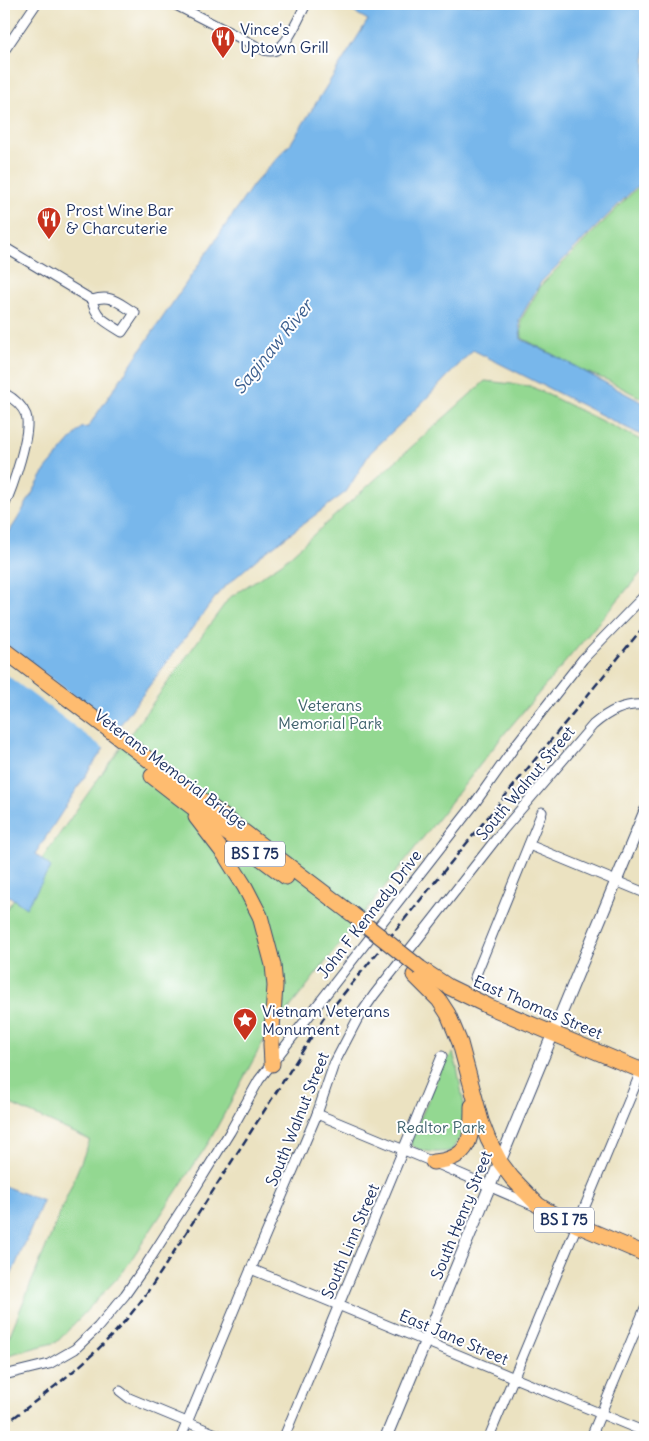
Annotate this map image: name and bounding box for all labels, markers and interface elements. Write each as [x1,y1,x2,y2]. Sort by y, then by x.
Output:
place label: Vince's Uptown Grill [240,19,329,57]
restaurant icon: Vince's Uptown Grill [210,25,236,59]
place label: Prost Wine Bar & Charcuterie [66,200,174,238]
restaurant icon: Prost Wine Bar & Charcuterie [36,206,62,240]
water label: Saginaw River [228,293,319,398]
park label: Veterans Memorial Park [278,695,382,733]
street label: Veterans Memorial Bridge [91,705,251,833]
street label: South Walnut Street [471,721,579,844]
road number: BS I 75 [225,842,285,866]
street label: John F Kennedy Drive [313,846,425,982]
street label: East Thomas Street [470,971,606,1043]
place label: Vietnam Veterans Monument [262,1001,390,1039]
place icon: Vietnam Veterans Monument [232,1007,258,1041]
street label: South Walnut Street [261,1048,333,1189]
park label: Realtor Park [397,1117,485,1137]
street label: South Henry Street [426,1147,496,1282]
street label: South Linn Street [317,1180,383,1302]
road number: BS I 75 [534,1208,594,1232]
street label: East Jane Street [397,1305,512,1369]

